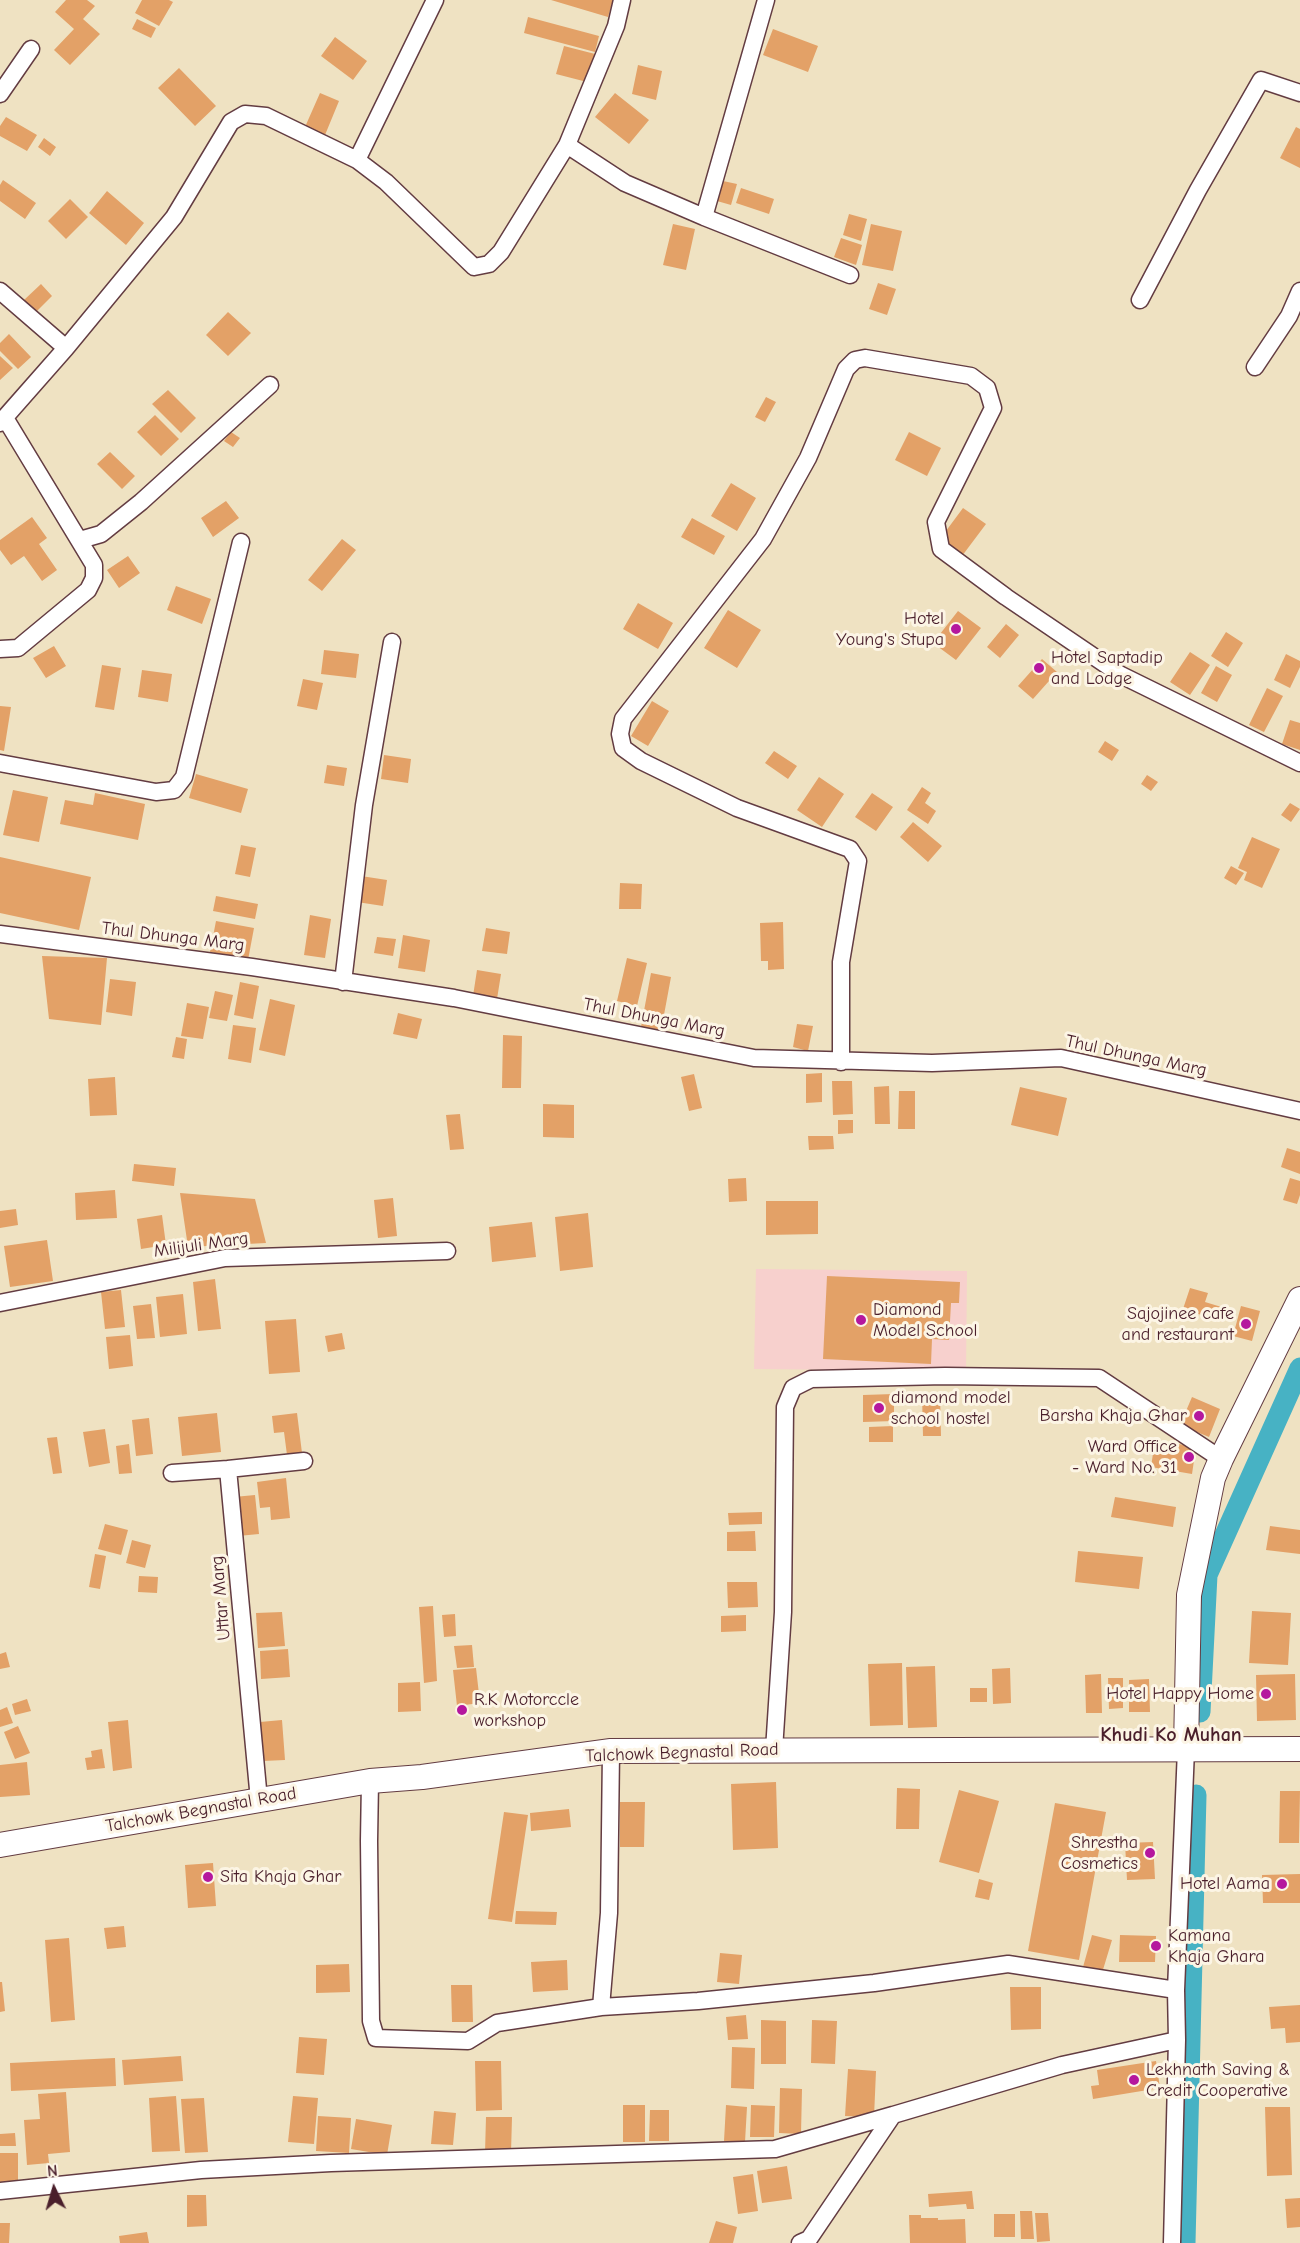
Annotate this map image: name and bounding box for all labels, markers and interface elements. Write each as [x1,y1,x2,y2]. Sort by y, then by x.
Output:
place label: Hotel Young's Stupa [836,608,944,650]
marker: Hotel Young's Stupa [949,622,963,636]
place label: Hotel Saptadip and Lodge [1051,647,1163,690]
marker: Hotel Saptadip and Lodge [1032,661,1046,675]
street label: Thul Dhunga Marg [100,918,246,956]
street label: Thul Dhunga Marg [581,994,727,1042]
street label: Thul Dhunga Marg [1063,1031,1209,1081]
street label: Milijuli Marg [152,1228,250,1262]
place label: Diamond Model School [873,1299,977,1342]
place label: Sajojinee cafe and restaurant [1122,1303,1234,1346]
marker: Diamond Model School [854,1313,868,1327]
marker: Sajojinee cafe and restaurant [1239,1317,1253,1331]
place label: diamond model school hostel [891,1387,1011,1430]
marker: diamond model school hostel [872,1401,886,1415]
place label: Barsha Khaja Ghar [1039,1405,1187,1427]
marker: Barsha Khaja Ghar [1192,1409,1206,1423]
place label: Ward Office - Ward No. 31 [1072,1436,1177,1478]
marker: Ward Office - Ward No. 31 [1182,1450,1196,1464]
street label: Uttar Marg [207,1555,235,1641]
place label: Hotel Happy Home [1106,1683,1254,1705]
marker: Hotel Happy Home [1259,1687,1273,1701]
place label: R.K Motorccle workshop [474,1689,579,1732]
marker: R.K Motorccle workshop [455,1703,469,1717]
district label: Khudi Ko Muhan [1100,1723,1242,1747]
street label: Talchowk Begnastal Road [585,1739,779,1767]
street label: Talchowk Begnastal Road [104,1783,298,1837]
place label: Shrestha Cosmetics [1061,1832,1138,1874]
marker: Shrestha Cosmetics [1143,1846,1157,1860]
place label: Sita Khaja Ghar [220,1866,341,1888]
marker: Sita Khaja Ghar [201,1870,215,1884]
place label: Hotel Aama [1180,1873,1270,1895]
marker: Hotel Aama [1275,1877,1289,1891]
place label: Kamana Khaja Ghara [1168,1925,1264,1968]
marker: Kamana Khaja Ghara [1149,1939,1163,1953]
place label: Lekhnath Saving & Credit Cooperative [1146,2059,1290,2102]
marker: Lekhnath Saving & Credit Cooperative [1127,2073,1141,2087]
north arrow [24,2159,84,2219]
text: N [46,2162,58,2180]

